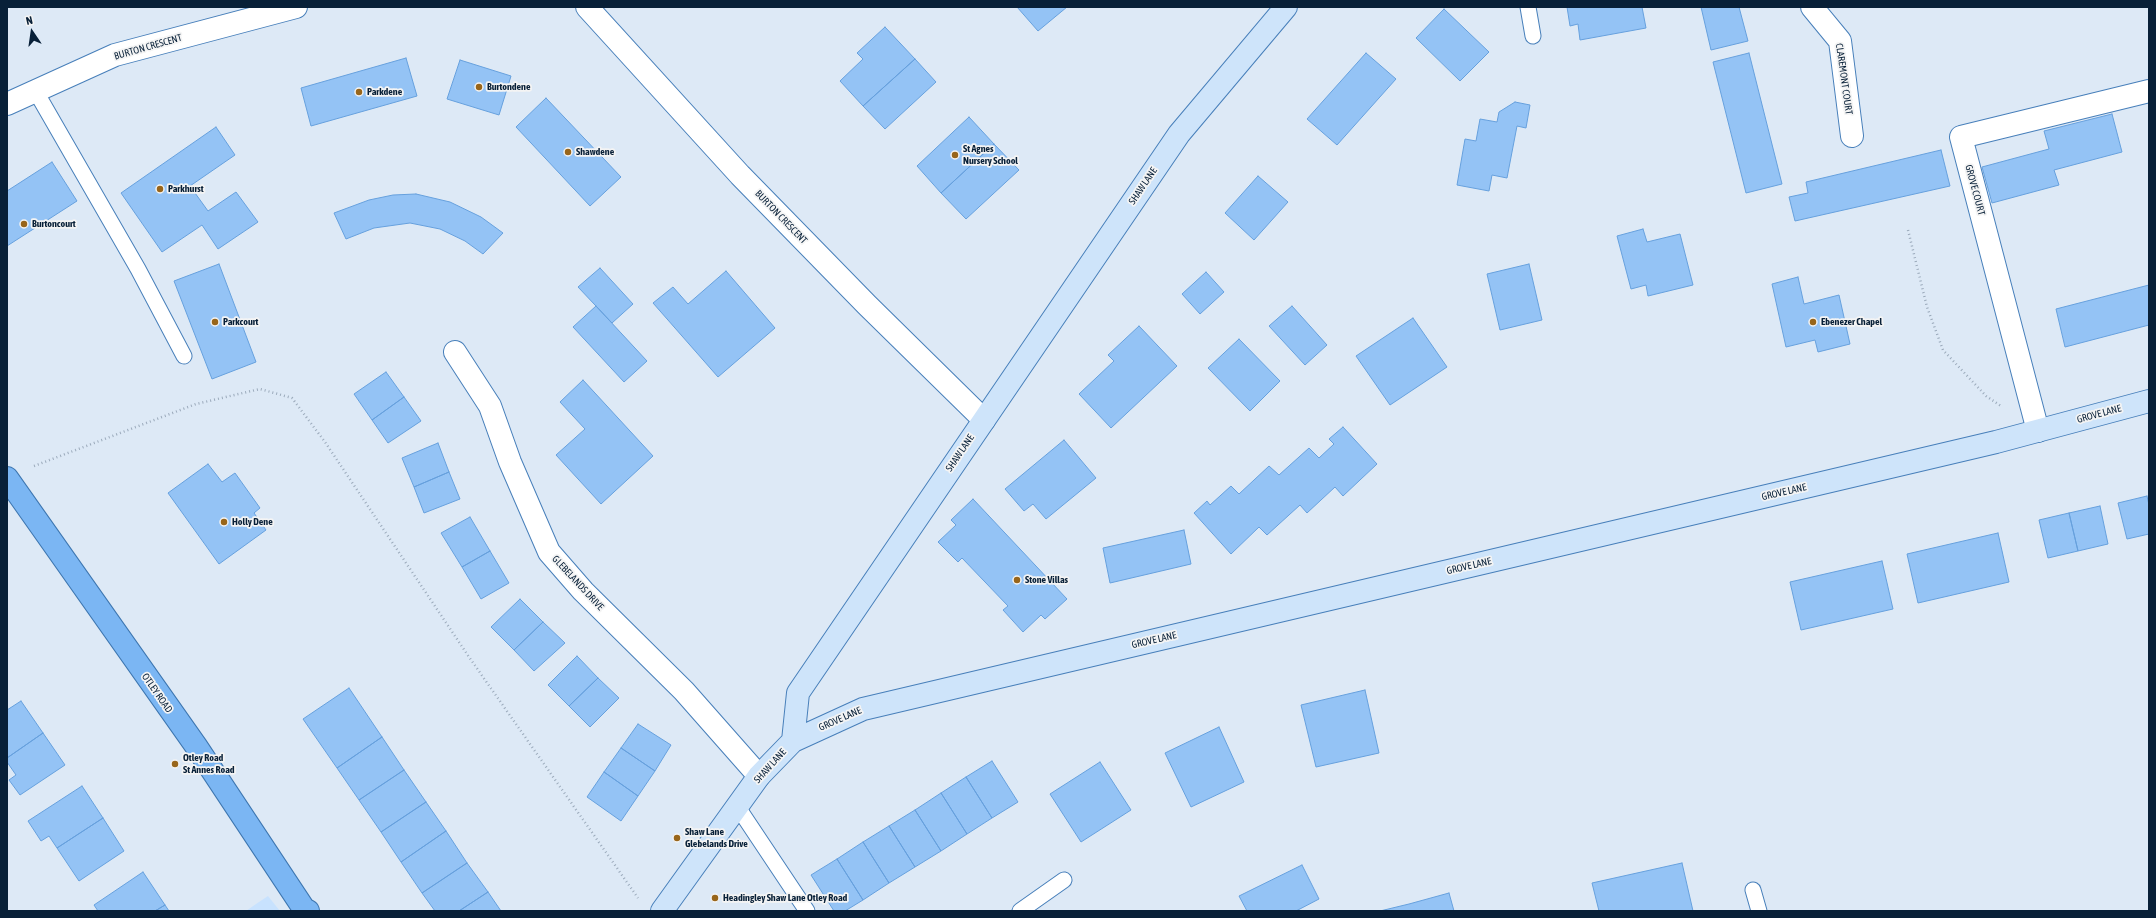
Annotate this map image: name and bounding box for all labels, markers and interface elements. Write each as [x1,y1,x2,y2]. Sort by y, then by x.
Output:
north arrow [12,12,52,52]
text: N [25,14,34,27]
street label: BURTON CRESCENT [113,32,183,62]
street label: CLAREMONT COURT [1833,42,1855,116]
place label: Burtondene [487,81,530,93]
marker: Burtondene [474,82,484,92]
place label: Parkdene [367,86,402,98]
marker: Parkdene [354,87,364,97]
place label: St Agnes Nursery School [963,143,1018,166]
place label: Shawdene [576,146,614,158]
marker: Shawdene [563,147,573,157]
marker: St Agnes Nursery School [950,150,960,160]
street label: GROVE COURT [1962,163,1988,217]
street label: SHAW LANE [1126,165,1160,207]
place label: Parkhurst [168,183,204,195]
marker: Parkhurst [155,184,165,194]
street label: BURTON CRESCENT [752,188,810,246]
place label: Burtoncourt [32,218,76,230]
marker: Burtoncourt [19,219,29,229]
place label: Parkcourt [223,316,258,328]
place label: Ebenezer Chapel [1821,316,1882,328]
marker: Parkcourt [210,317,220,327]
marker: Ebenezer Chapel [1808,317,1818,327]
street label: GROVE LANE [2076,402,2122,426]
street label: SHAW LANE [943,432,977,474]
street label: GROVE LANE [1761,481,1807,503]
place label: Holly Dene [232,516,273,528]
marker: Holly Dene [219,517,229,527]
street label: GLEBELANDS DRIVE [550,553,606,613]
street label: GROVE LANE [1446,555,1492,577]
place label: Stone Villas [1025,574,1068,586]
marker: Stone Villas [1012,575,1022,585]
street label: GROVE LANE [1131,629,1177,651]
street label: OTLEY ROAD [139,671,175,715]
street label: GROVE LANE [817,704,863,734]
street label: SHAW LANE [751,746,789,786]
place label: Otley Road St Annes Road [183,752,235,776]
marker: Otley Road St Annes Road [170,759,180,769]
place label: Shaw Lane Glebelands Drive [685,826,748,850]
marker: Shaw Lane Glebelands Drive [672,833,682,843]
place label: Headingley Shaw Lane Otley Road [723,892,847,904]
marker: Headingley Shaw Lane Otley Road [710,893,720,903]

